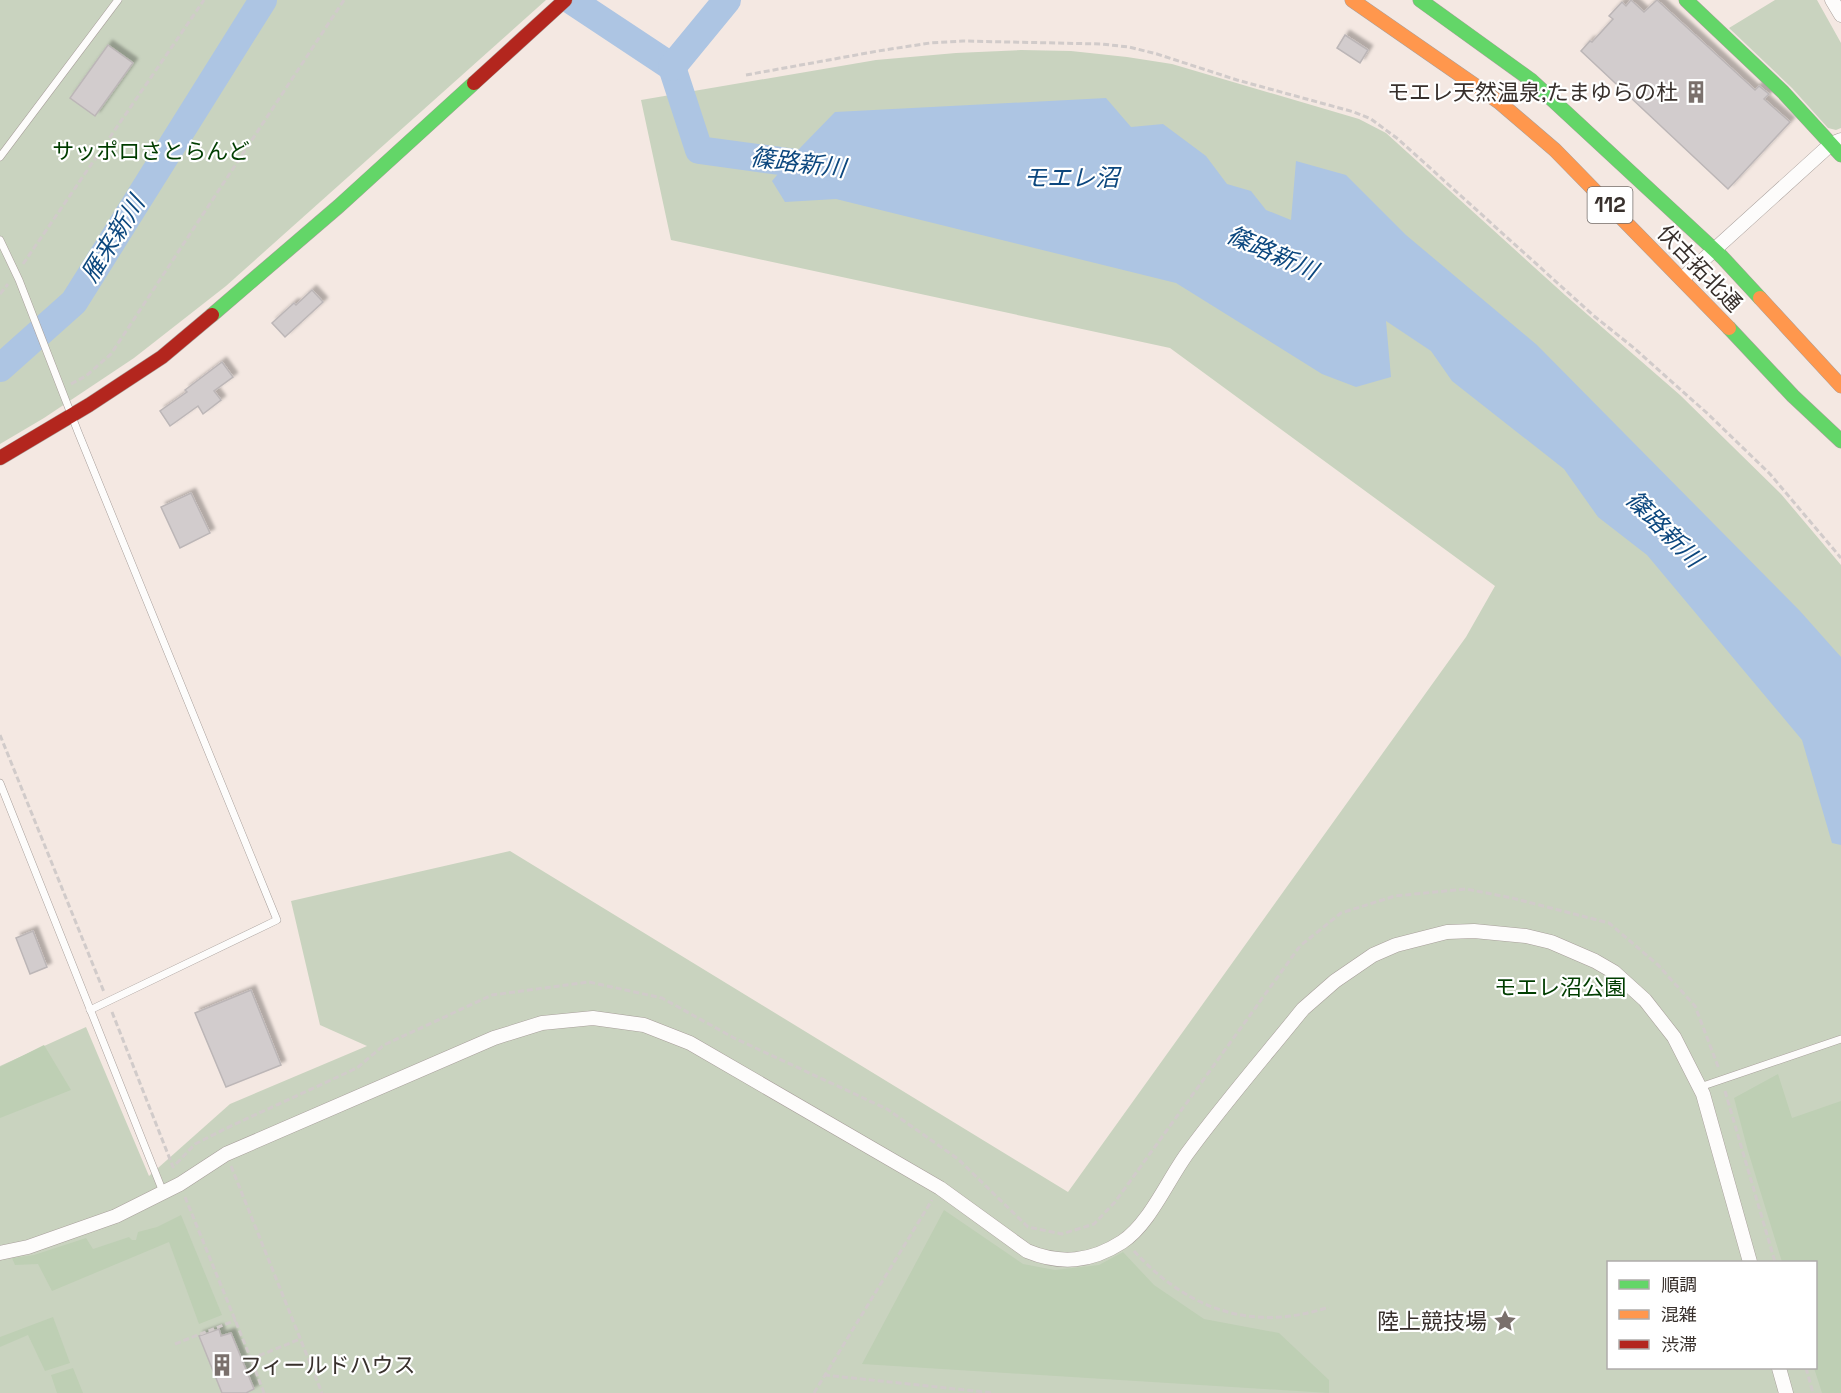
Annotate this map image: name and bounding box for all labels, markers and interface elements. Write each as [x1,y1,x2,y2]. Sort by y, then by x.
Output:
place label: モエレ天然温泉;たまゆらの杜 [1387,78,1678,106]
building icon: モエレ天然温泉;たまゆらの杜 [1683,79,1709,105]
park label: サッポロさとらんど [52,137,250,165]
water label: 篠路新川 [749,141,851,184]
water label: モエレ沼 [1023,162,1122,193]
water label: 雁来新川 [74,187,153,288]
road number: 112 [1588,187,1632,223]
water label: 篠路新川 [1222,219,1325,287]
street label: 伏古拓北通 [1652,219,1748,317]
water label: 篠路新川 [1619,484,1711,576]
park label: モエレ沼公園 [1494,973,1626,1001]
legend [1607,1261,1817,1369]
text: 順調 [1661,1273,1697,1296]
text: 混雑 [1661,1303,1697,1326]
place label: 陸上競技場 [1377,1307,1487,1335]
place icon: 陸上競技場 [1492,1308,1518,1334]
text: 渋滞 [1661,1333,1697,1356]
place label: フィールドハウス [240,1351,416,1379]
building icon: フィールドハウス [209,1352,235,1378]

